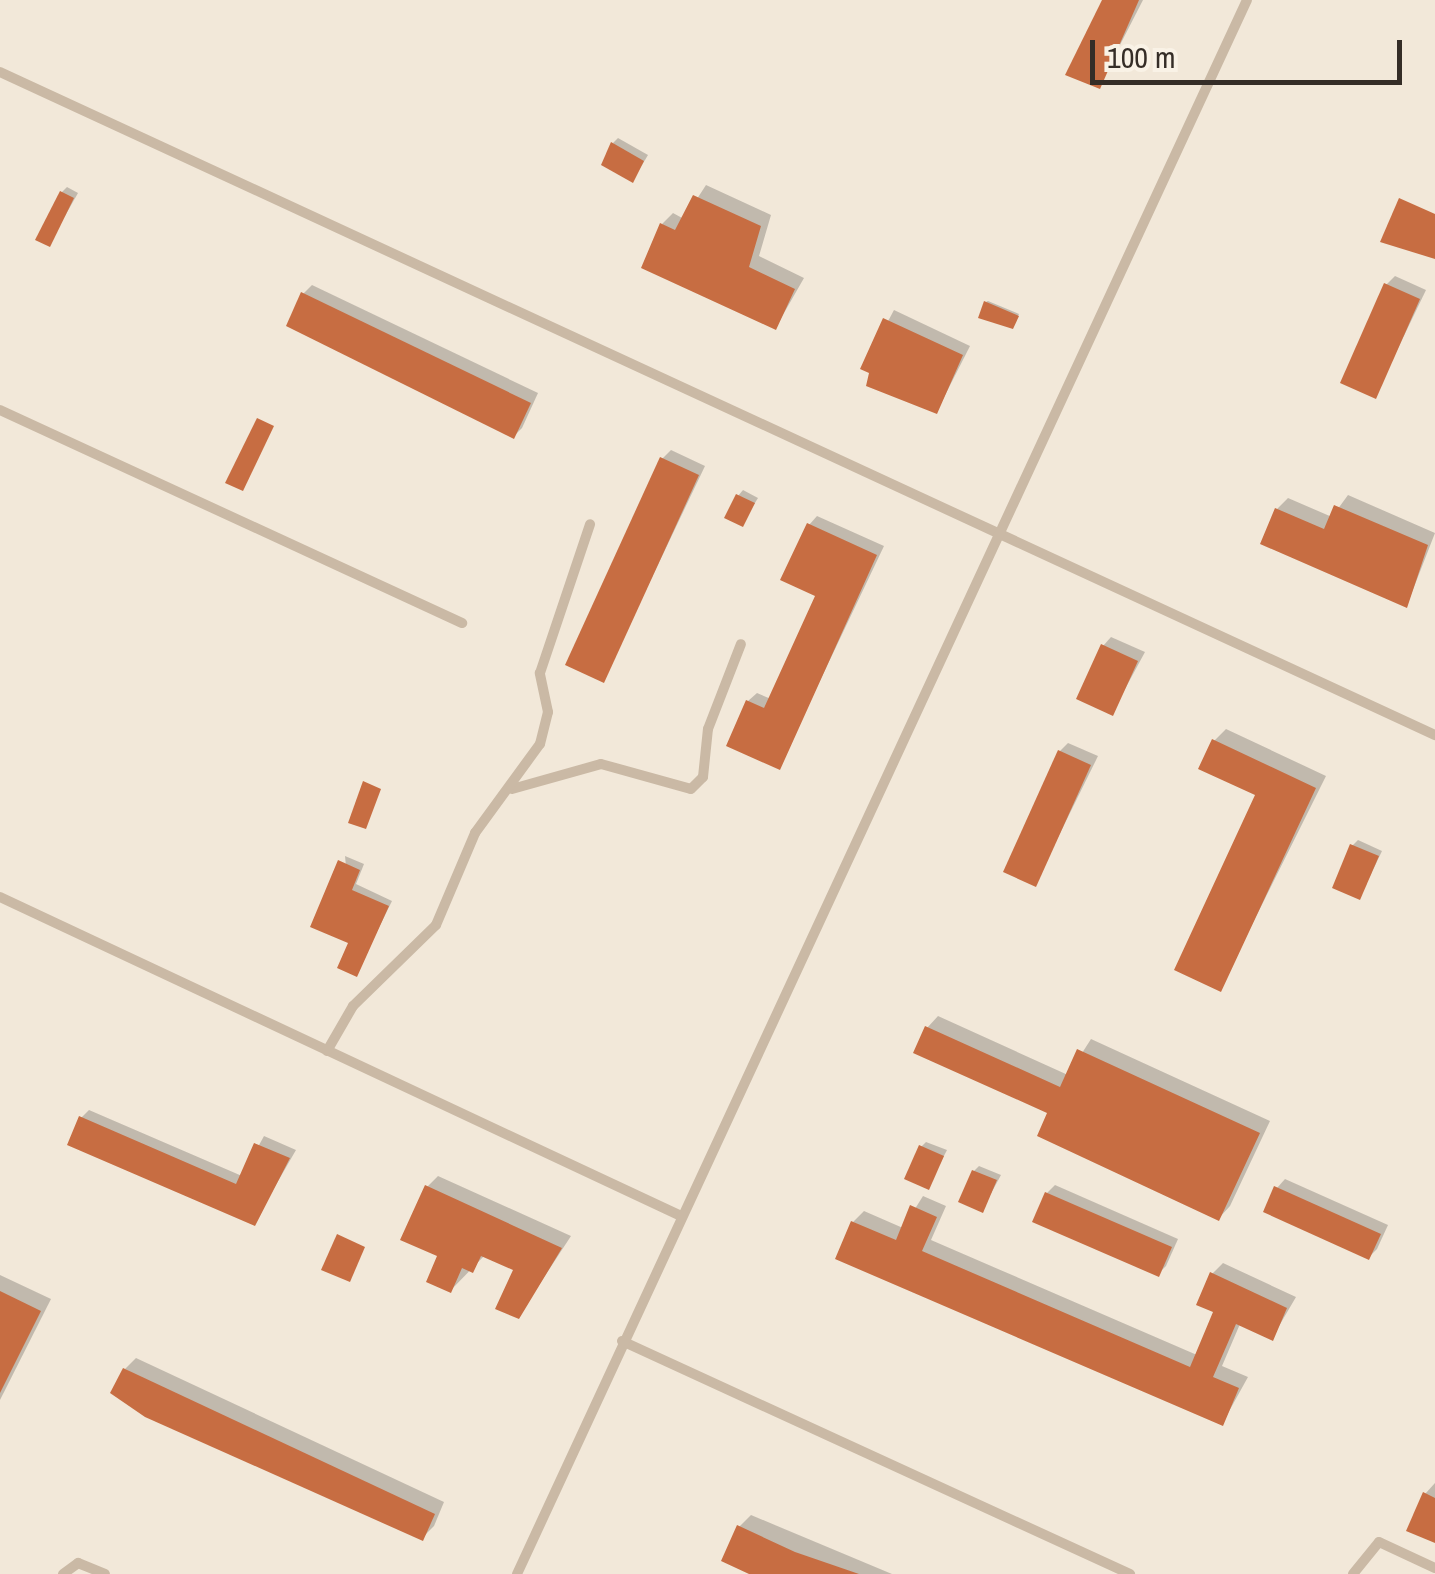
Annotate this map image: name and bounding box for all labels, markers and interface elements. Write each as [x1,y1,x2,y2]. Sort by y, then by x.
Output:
scale bar [1095,20,1408,82]
text: 100 m [1107,37,1175,77]

